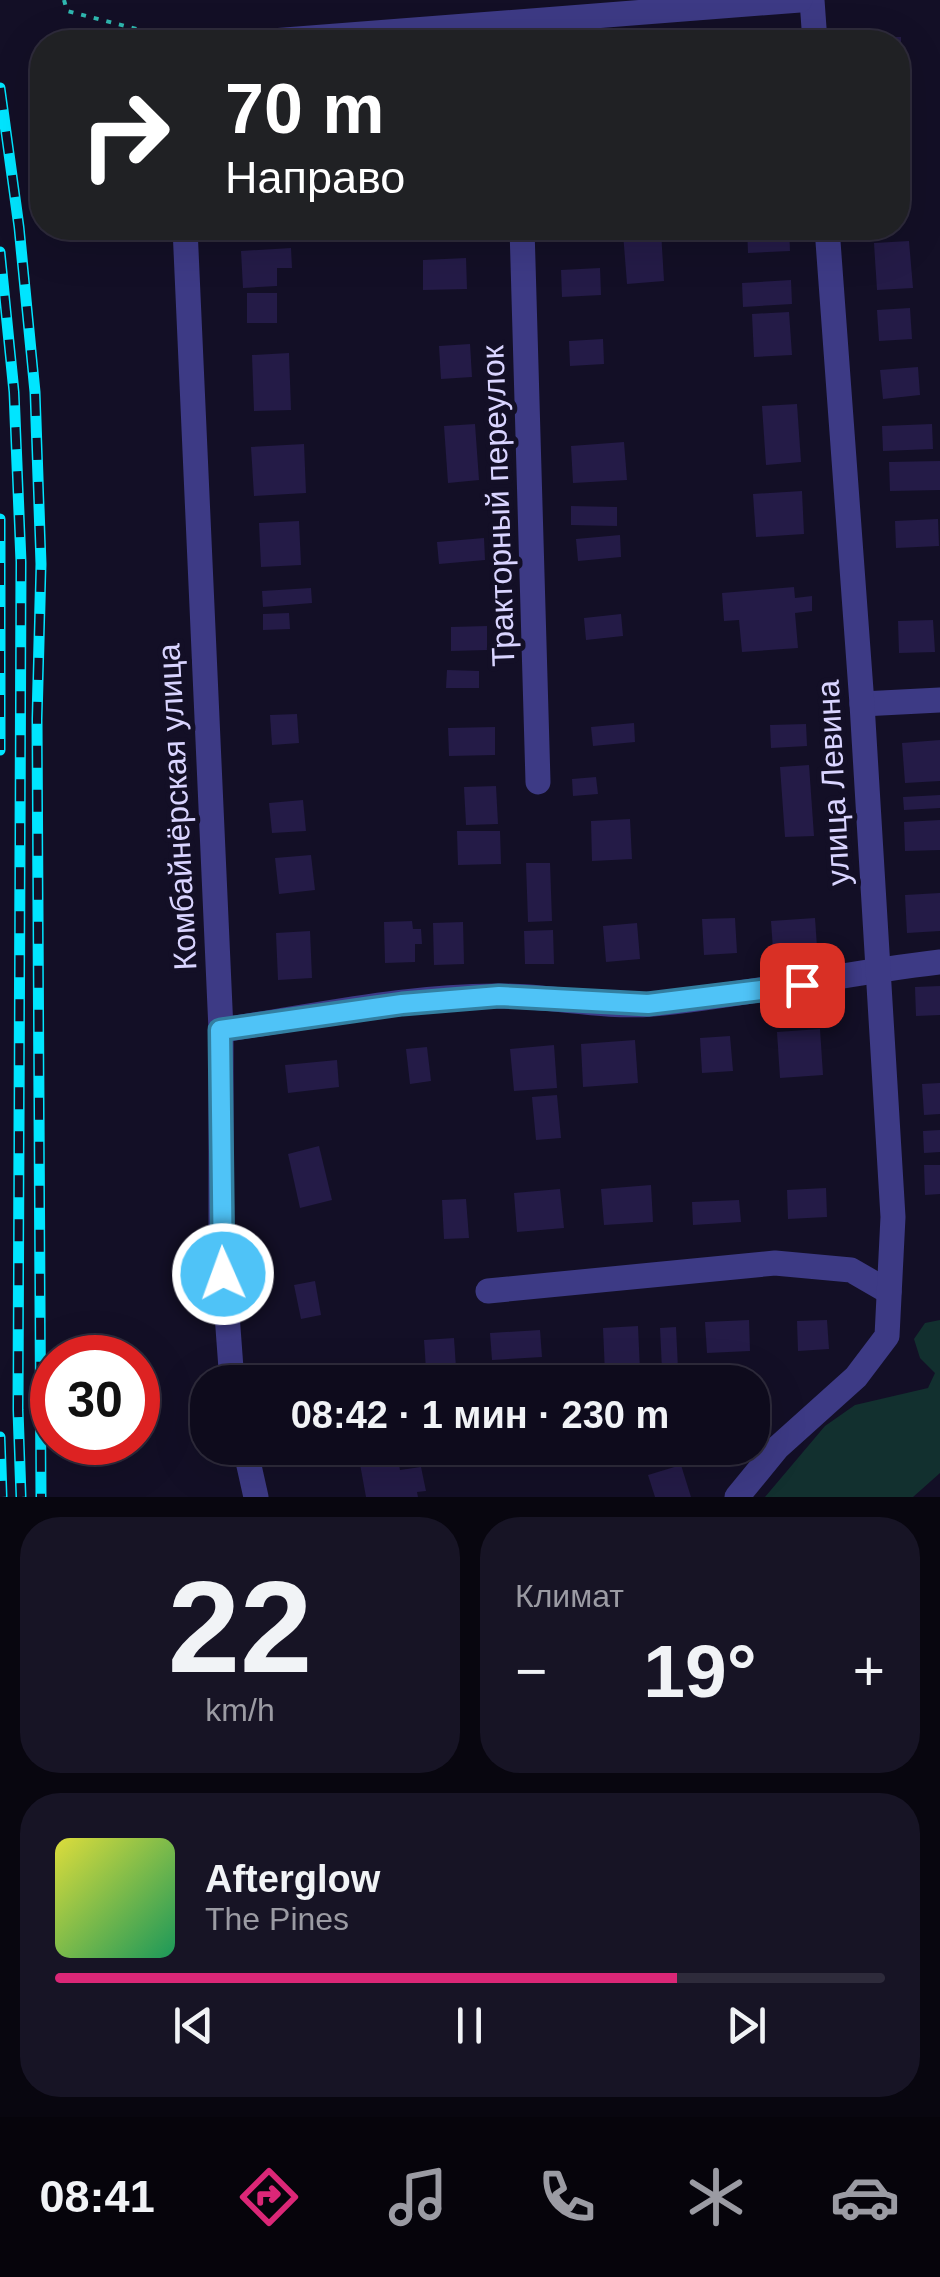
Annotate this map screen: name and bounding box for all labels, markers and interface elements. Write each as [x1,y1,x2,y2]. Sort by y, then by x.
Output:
icon: right [60,70,190,200]
text: 70 m [225,70,385,148]
text: Направо [225,152,405,203]
street label: Тракторный переулок [474,344,522,667]
street label: Комбайнёрская улица [150,642,204,971]
street label: улица Левина [810,679,856,887]
pin [760,943,845,1028]
icon: arrive [775,958,830,1013]
position arrow [171,1222,275,1326]
speed limit sign: 30 [30,1335,160,1465]
text: 08:42 · 1 мин · 230 m [291,1394,669,1436]
text: 22 [168,1554,312,1700]
text: Климат [515,1578,624,1614]
text: 19° [643,1629,757,1713]
text: − [515,1640,547,1702]
text: + [853,1640,885,1702]
text: km/h [205,1692,275,1728]
text: Afterglow [205,1858,380,1900]
text: The Pines [205,1901,349,1937]
icon: previous [166,1998,221,2053]
icon: pause [442,1998,497,2053]
icon: next [719,1998,774,2053]
icon: directions [234,2162,304,2232]
icon: music [383,2162,453,2232]
icon: phone [532,2162,602,2232]
icon: climate [681,2162,751,2232]
icon: car [830,2162,900,2232]
text: 08:41 [40,2171,155,2222]

